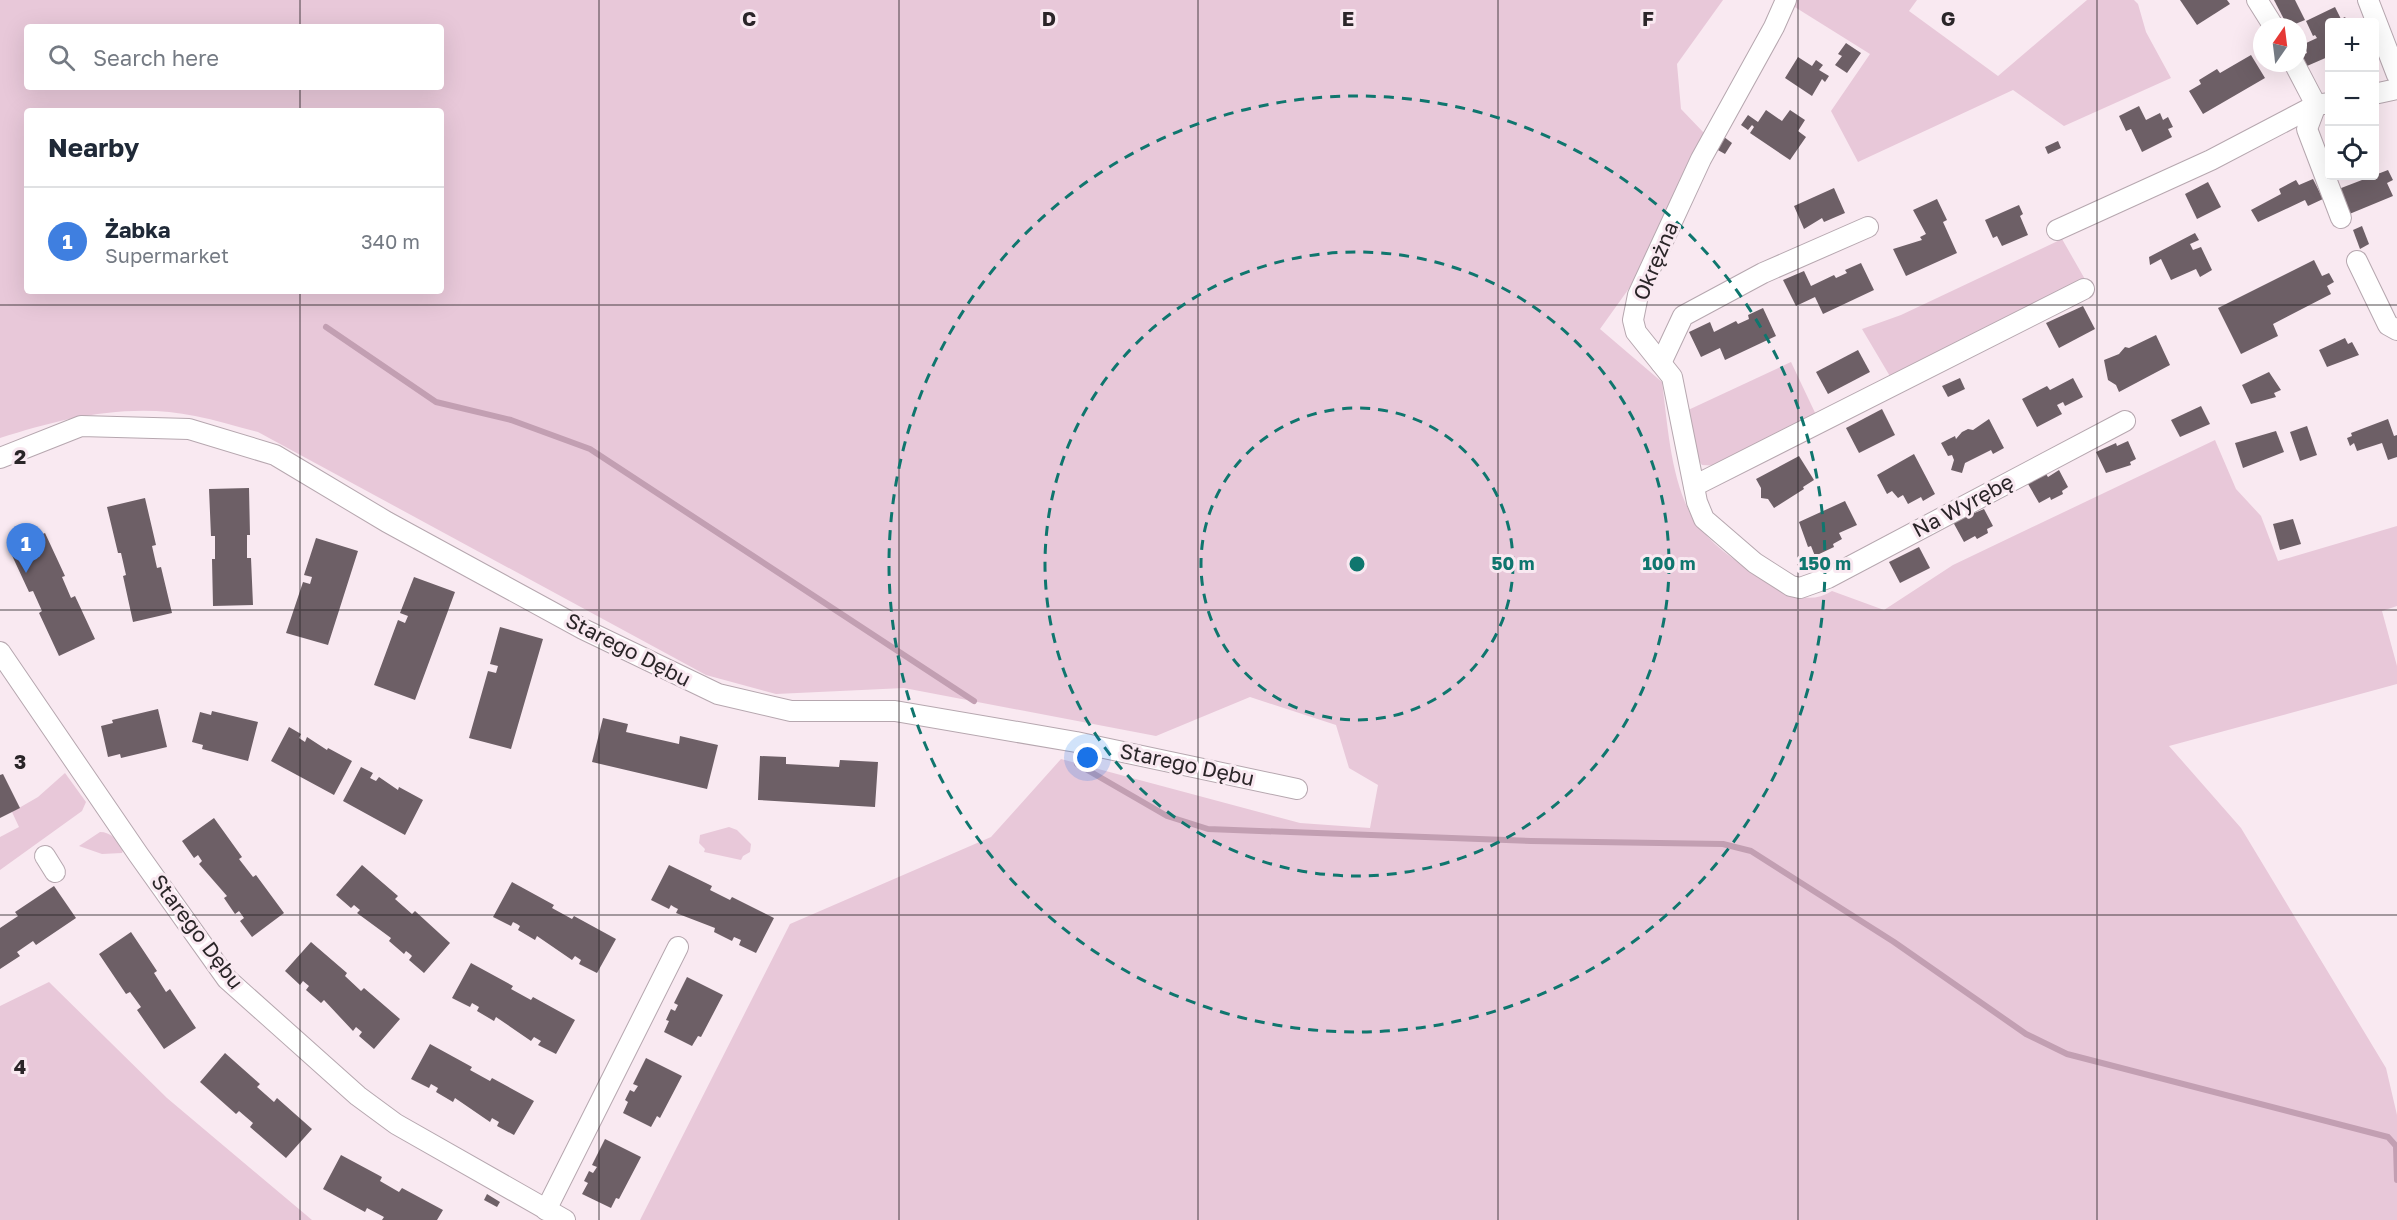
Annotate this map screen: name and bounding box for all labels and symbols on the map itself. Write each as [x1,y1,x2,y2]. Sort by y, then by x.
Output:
text: C [742,6,756,30]
text: D [1042,6,1056,30]
text: E [1342,6,1354,30]
text: F [1642,6,1654,30]
text: G [1941,6,1955,30]
north arrow [2253,18,2307,72]
street label: Okrężna [1627,217,1683,304]
text: 2 [14,444,26,468]
street label: Na Wyrębę [1908,468,2017,542]
pin: 1 [6,524,46,573]
text: 50 m [1492,552,1534,574]
text: 100 m [1643,552,1695,574]
text: 150 m [1799,552,1851,574]
centre of rings [1347,554,1367,574]
street label: Starego Dębu [562,606,695,692]
street label: Starego Dębu [1118,737,1257,791]
your location [1073,743,1102,772]
text: 3 [14,749,26,773]
street label: Starego Dębu [146,869,249,994]
text: 4 [14,1054,26,1078]

